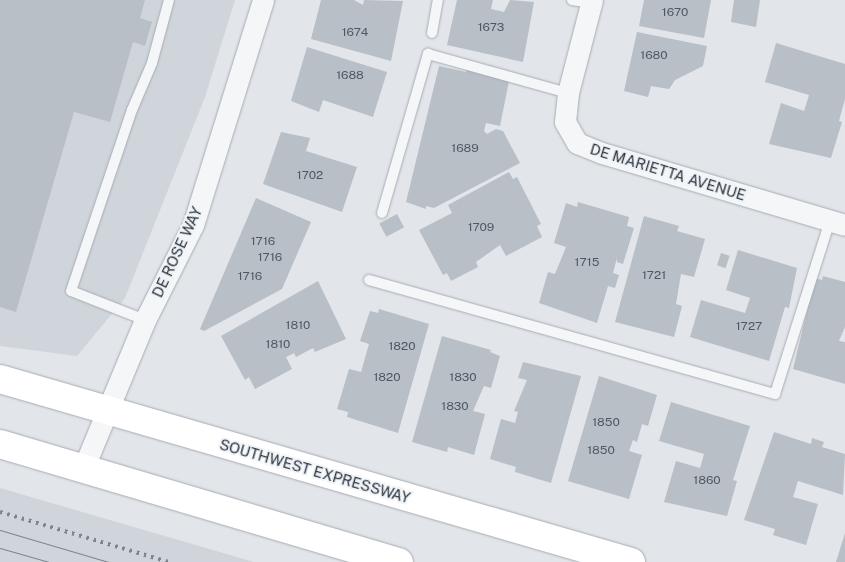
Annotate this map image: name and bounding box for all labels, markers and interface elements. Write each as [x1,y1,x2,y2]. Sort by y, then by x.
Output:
house number: 1670 [662,6,688,20]
house number: 1673 [478,21,504,35]
house number: 1674 [342,26,368,40]
house number: 1680 [640,49,668,63]
house number: 1688 [336,69,364,83]
street label: DE MARIETTA AVENUE [588,140,748,204]
house number: 1689 [451,142,479,156]
house number: 1702 [297,169,323,183]
street label: DE ROSE WAY [148,204,206,300]
house number: 1709 [468,221,494,235]
house number: 1716 [251,235,275,249]
house number: 1716 [258,251,282,265]
house number: 1715 [575,256,599,270]
house number: 1721 [642,269,666,283]
house number: 1716 [238,270,262,284]
house number: 1810 [286,319,310,333]
house number: 1727 [736,320,762,334]
house number: 1810 [266,338,290,352]
house number: 1820 [388,340,416,354]
house number: 1820 [373,371,401,385]
house number: 1830 [449,371,477,385]
house number: 1830 [441,400,469,414]
house number: 1850 [592,416,620,430]
street label: SOUTHWEST EXPRESSWAY [218,435,412,507]
house number: 1850 [587,444,615,458]
house number: 1860 [693,474,721,488]

